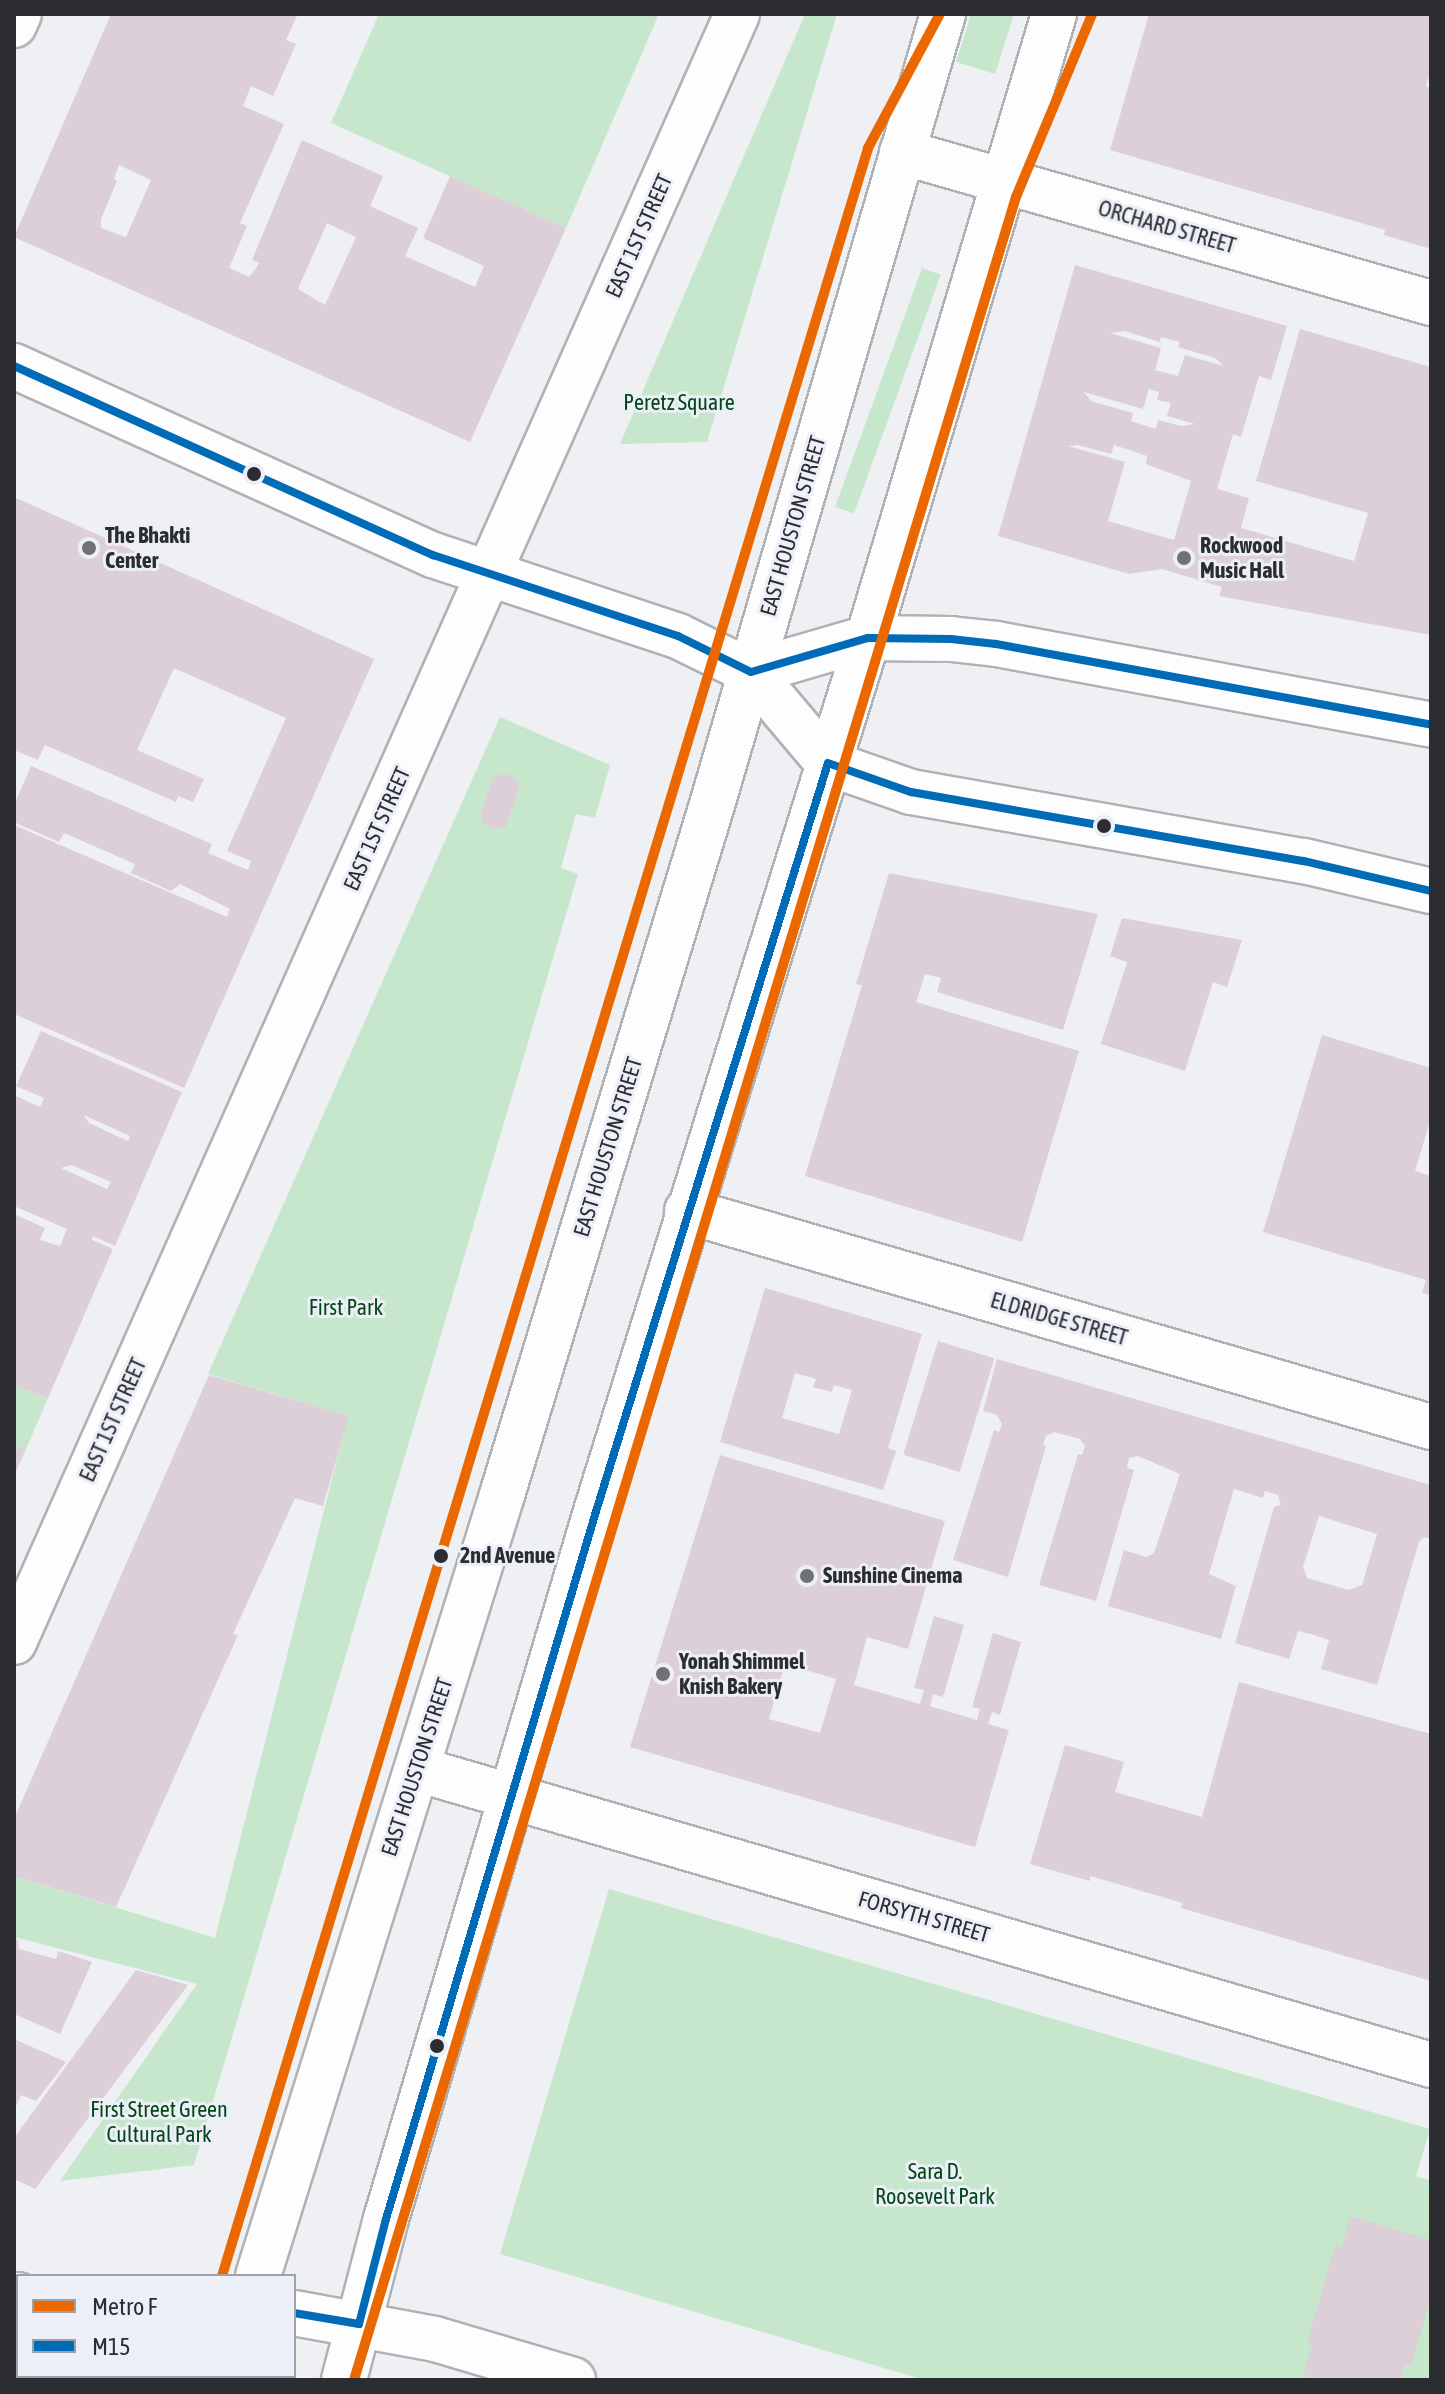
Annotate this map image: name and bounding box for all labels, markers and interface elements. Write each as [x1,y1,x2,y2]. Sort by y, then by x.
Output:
street label: EAST 1ST STREET [600,170,678,302]
street label: ORCHARD STREET [1095,195,1239,259]
park label: Peretz Square [623,390,735,416]
street label: EAST HOUSTON STREET [755,433,831,619]
unlabelled marker [246,466,262,482]
place label: The Bhakti Center [105,522,190,574]
place label: Rockwood Music Hall [1200,532,1284,584]
marker: The Bhakti Center [80,539,98,557]
marker: Rockwood Music Hall [1175,549,1193,567]
street label: EAST 1ST STREET [338,763,416,895]
unlabelled marker [1096,818,1112,834]
street label: EAST HOUSTON STREET [568,1054,648,1240]
street label: ELDRIDGE STREET [987,1287,1131,1351]
park label: First Park [309,1295,383,1321]
street label: EAST 1ST STREET [74,1354,152,1486]
place label: 2nd Avenue [460,1543,555,1569]
marker: 2nd Avenue [429,1544,453,1568]
place label: Sunshine Cinema [823,1563,962,1589]
marker: Sunshine Cinema [798,1567,816,1585]
place label: Yonah Shimmel Knish Bakery [679,1648,805,1700]
marker: Yonah Shimmel Knish Bakery [654,1665,672,1683]
street label: EAST HOUSTON STREET [376,1674,458,1860]
street label: FORSYTH STREET [855,1886,993,1948]
unlabelled marker [429,2038,445,2054]
park label: First Street Green Cultural Park [90,2096,228,2148]
park label: Sara D. Roosevelt Park [875,2158,995,2210]
legend [16,2274,296,2378]
text: Metro F [92,2293,157,2320]
text: M15 [92,2333,131,2360]

